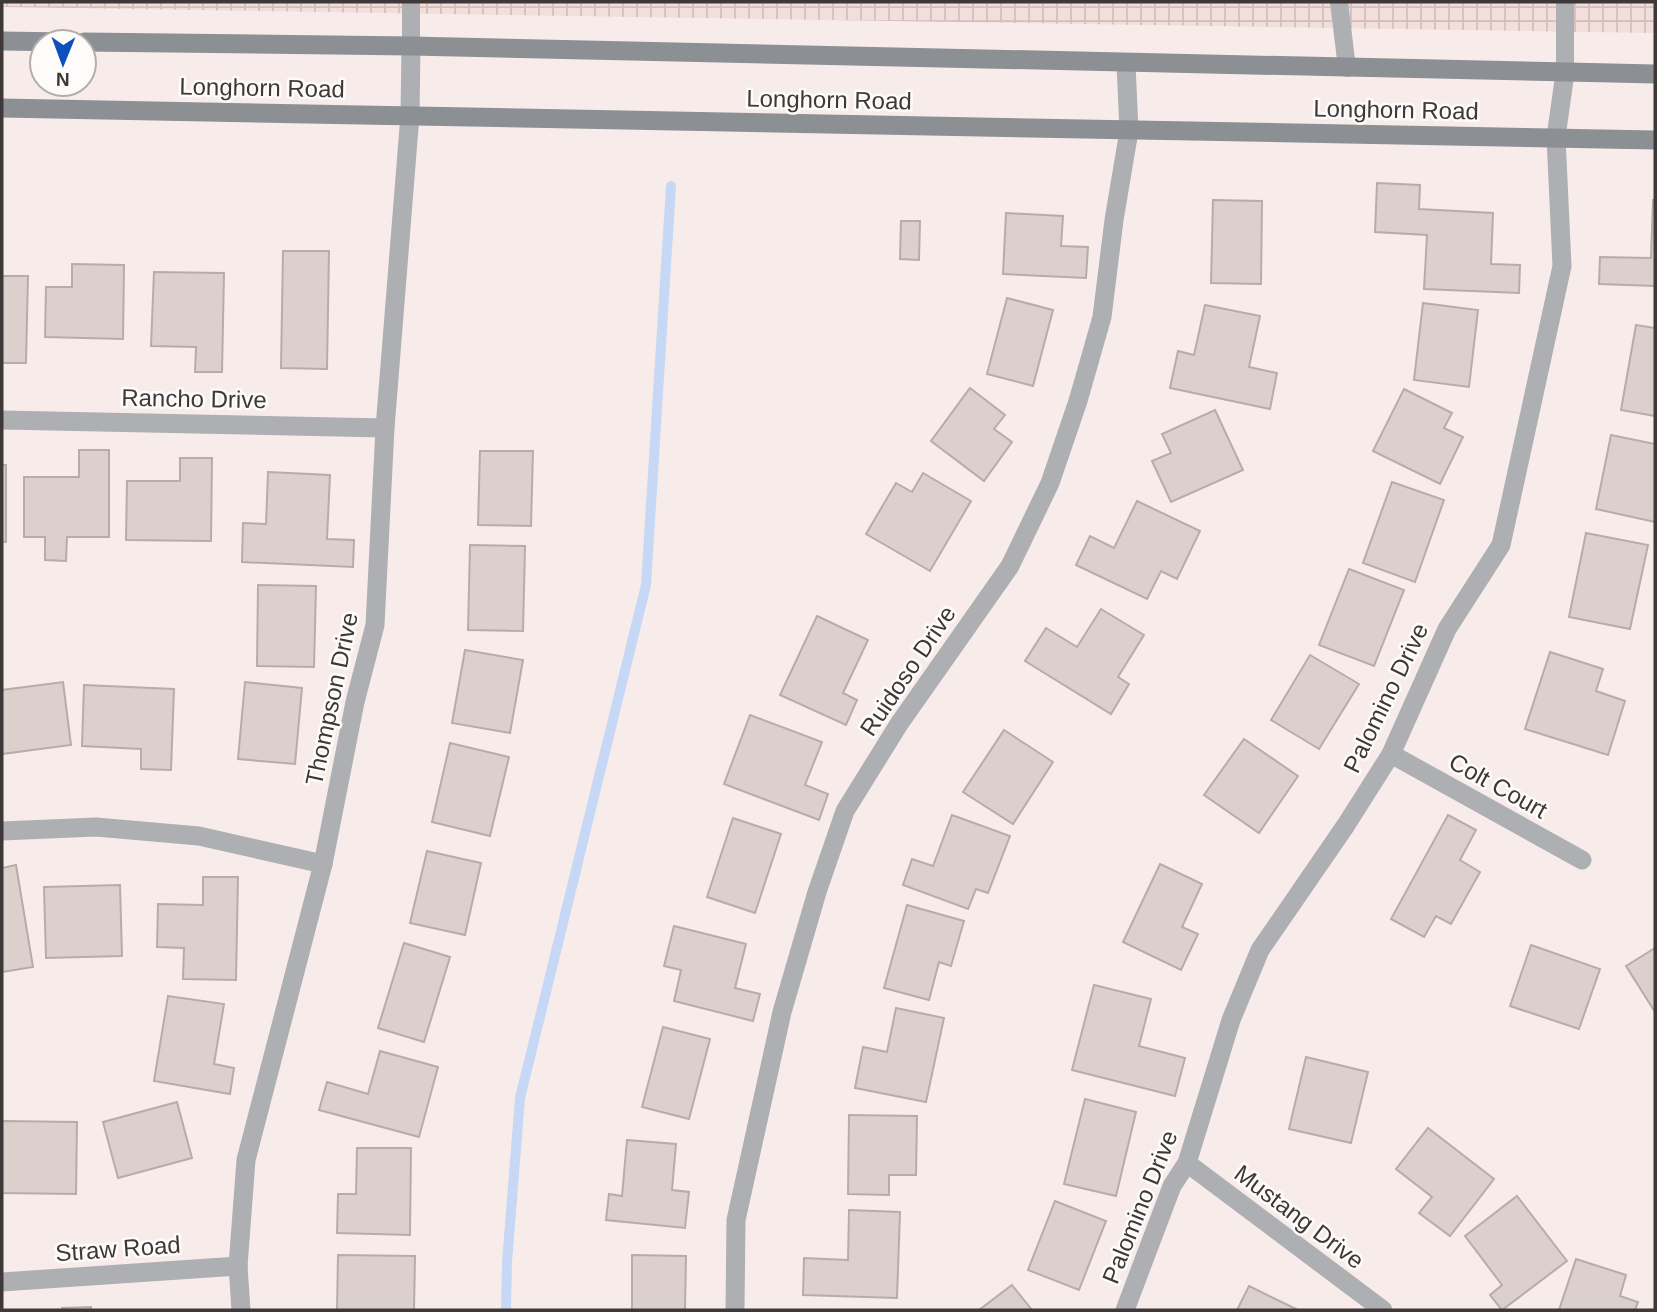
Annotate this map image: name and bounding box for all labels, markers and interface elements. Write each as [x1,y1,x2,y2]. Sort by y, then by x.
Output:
north arrow [28,28,98,98]
text: N [56,69,70,90]
street label: Longhorn Road [179,73,345,102]
street label: Longhorn Road [746,85,912,114]
street label: Longhorn Road [1313,95,1479,124]
street label: Rancho Drive [121,384,267,413]
street label: Ruidoso Drive [854,601,961,741]
street label: Thompson Drive [300,610,363,788]
street label: Palomino Drive [1338,619,1433,777]
street label: Colt Court [1444,748,1552,824]
street label: Palomino Drive [1097,1126,1183,1287]
street label: Mustang Drive [1229,1159,1369,1274]
street label: Straw Road [54,1231,181,1266]

